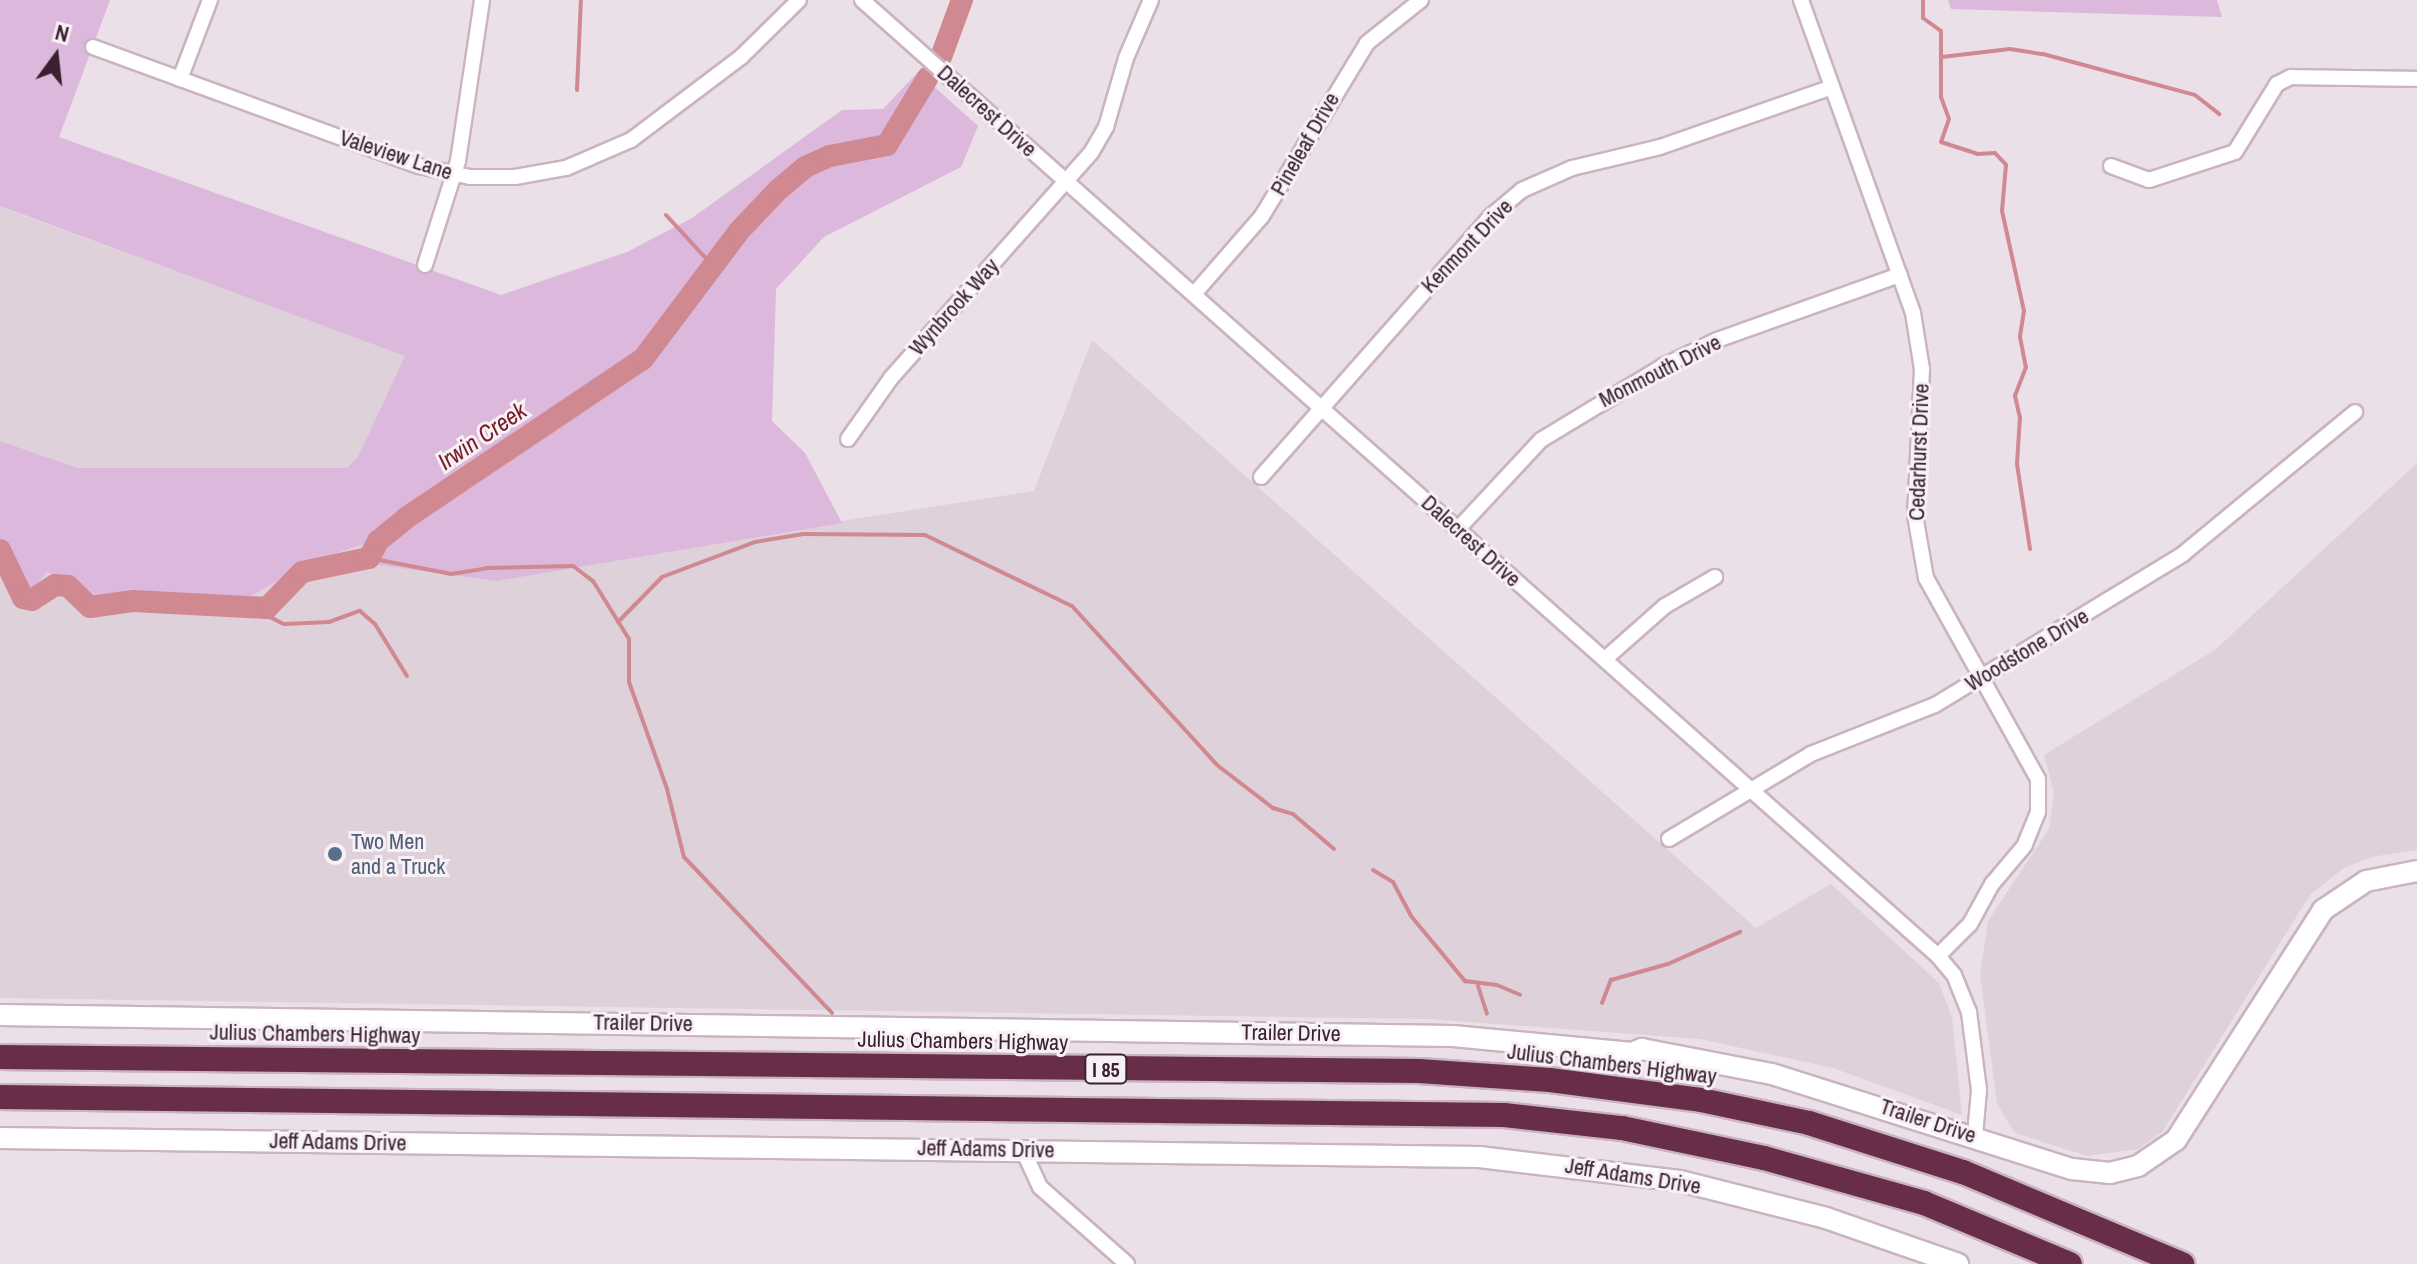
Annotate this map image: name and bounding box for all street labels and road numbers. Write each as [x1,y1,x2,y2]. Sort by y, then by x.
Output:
street label: Dalecrest Drive [932,60,1042,162]
street label: Pineleaf Drive [1265,88,1345,200]
street label: Valeview Lane [336,124,456,186]
street label: Kenmont Drive [1416,194,1518,298]
street label: Wynbrook Way [904,253,1004,361]
street label: Monmouth Drive [1595,329,1725,413]
street label: Cedarhurst Drive [1903,383,1935,521]
street label: Dalecrest Drive [1416,490,1526,592]
street label: Woodstone Drive [1961,603,2093,697]
street label: Trailer Drive [593,1009,693,1037]
street label: Julius Chambers Highway [210,1019,420,1049]
street label: Trailer Drive [1241,1019,1341,1047]
street label: Julius Chambers Highway [858,1026,1068,1056]
street label: Julius Chambers Highway [1506,1038,1718,1090]
road number: I 85 [1084,1053,1128,1085]
street label: Trailer Drive [1877,1093,1979,1149]
street label: Jeff Adams Drive [269,1128,407,1156]
street label: Jeff Adams Drive [917,1135,1055,1163]
street label: Jeff Adams Drive [1563,1152,1703,1200]

